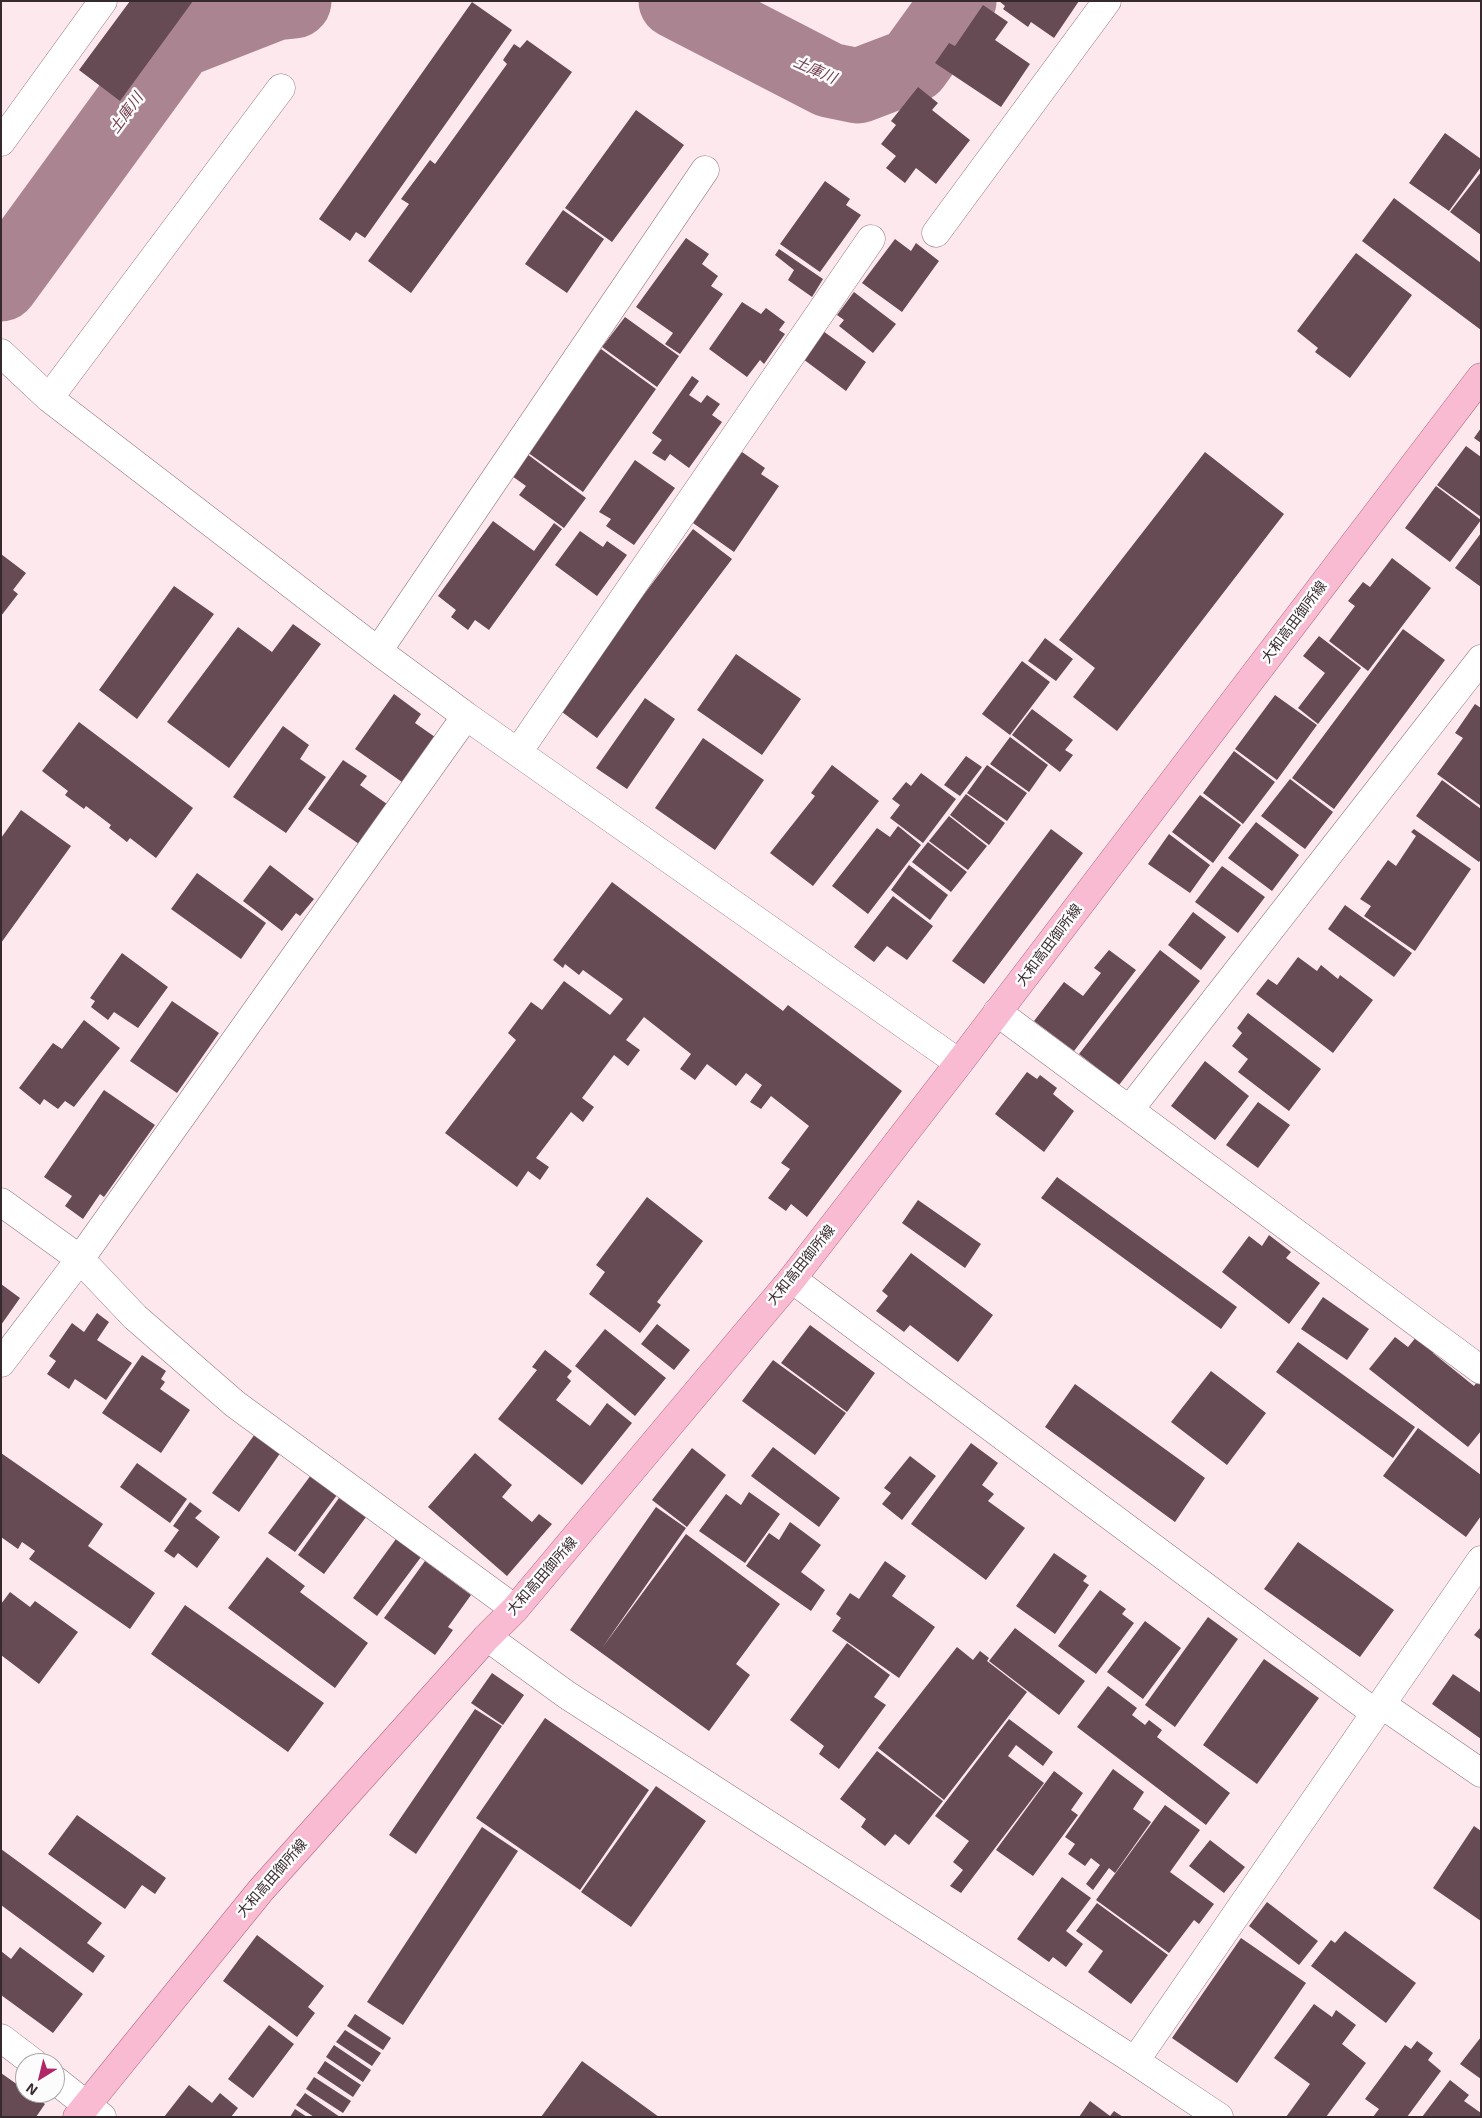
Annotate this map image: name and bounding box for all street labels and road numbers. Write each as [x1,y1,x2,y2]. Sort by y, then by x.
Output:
street label: 大和高田御所線 [1258,578,1330,666]
street label: 大和高田御所線 [1013,901,1085,989]
street label: 大和高田御所線 [764,1222,838,1308]
street label: 大和高田御所線 [504,1534,580,1618]
street label: 大和高田御所線 [234,1836,310,1920]

